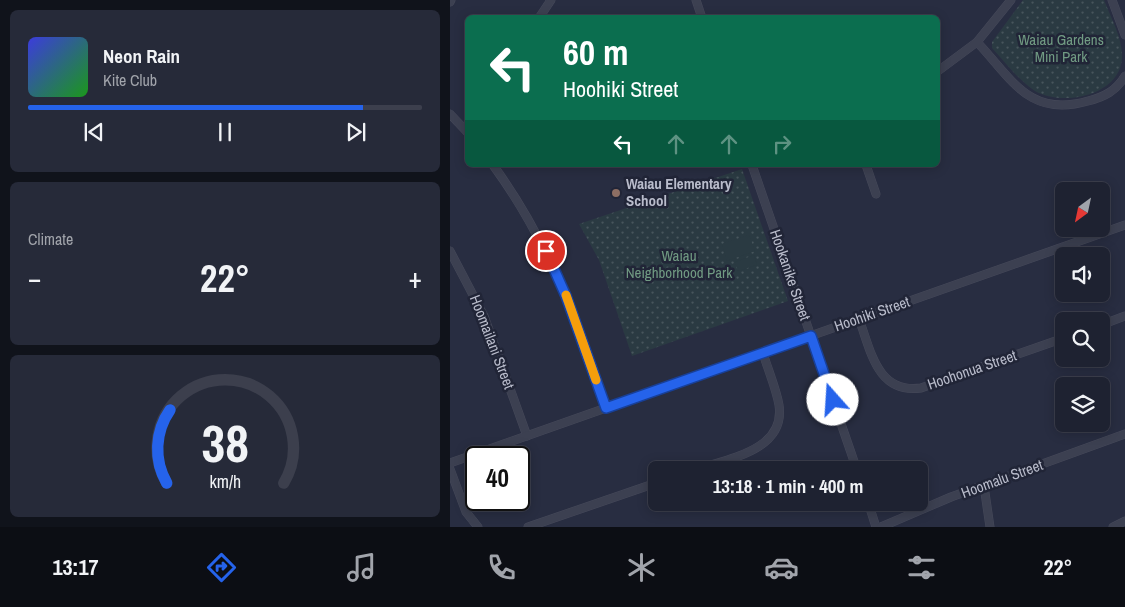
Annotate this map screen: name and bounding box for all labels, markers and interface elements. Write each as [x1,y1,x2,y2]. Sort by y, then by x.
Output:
text: 60 m [563,29,628,76]
park label: Waiau Gardens Mini Park [1018,29,1104,67]
icon: left [480,35,545,100]
text: Neon Rain [103,43,180,69]
text: Kite Club [103,69,157,91]
text: Hoohiki Street [563,74,678,104]
icon: previous [80,118,108,146]
icon: pause [211,118,239,146]
icon: next [342,118,370,146]
icon: left [609,130,637,158]
icon: ahead [662,130,690,158]
icon: ahead [715,130,743,158]
icon: right [768,130,796,158]
place label: Waiau Elementary School [626,173,732,211]
north arrow [1055,182,1110,238]
map controls [1055,182,1110,432]
marker: Waiau Elementary School [610,187,622,199]
street label: Hookanike Street [765,226,816,324]
text: Climate [28,228,73,250]
pin [525,230,567,272]
icon: arrive [532,237,560,265]
park label: Waiau Neighborhood Park [626,245,733,283]
button: sound [1055,247,1110,302]
text: 22° [200,253,250,304]
text: − [28,259,41,297]
text: + [409,259,422,297]
street label: Hoohiki Street [831,291,913,336]
street label: Hoomailani Street [465,292,520,392]
button: search [1055,312,1110,367]
street label: Hoohonua Street [924,344,1020,395]
position arrow [806,373,858,425]
button: layers [1055,377,1110,432]
text: 38 [201,408,249,478]
speed limit sign: 40 [465,446,530,511]
street label: Hoomalu Street [958,454,1046,503]
text: km/h [209,470,241,494]
text: 13:18 · 1 min · 400 m [713,473,863,499]
icon: directions [204,550,239,585]
icon: music [344,550,379,585]
icon: phone [484,550,519,585]
icon: climate [624,550,659,585]
icon: car [764,550,799,585]
icon: filters [904,550,939,585]
text: 13:17 [52,552,99,582]
text: 22° [1044,552,1072,582]

